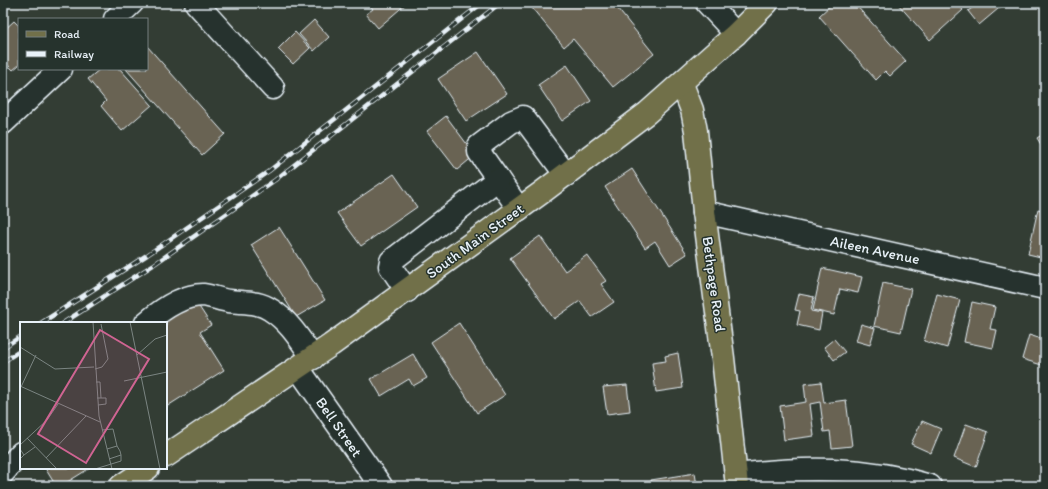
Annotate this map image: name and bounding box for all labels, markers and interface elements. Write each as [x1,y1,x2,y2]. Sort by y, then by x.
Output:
legend [18,18,148,70]
text: Road [54,27,80,41]
text: Railway [54,47,94,61]
street label: South Main Street [423,199,528,282]
street label: Aileen Avenue [829,232,921,268]
street label: Bethpage Road [698,235,730,333]
inset map [20,322,167,469]
street label: Bell Street [312,394,366,461]

